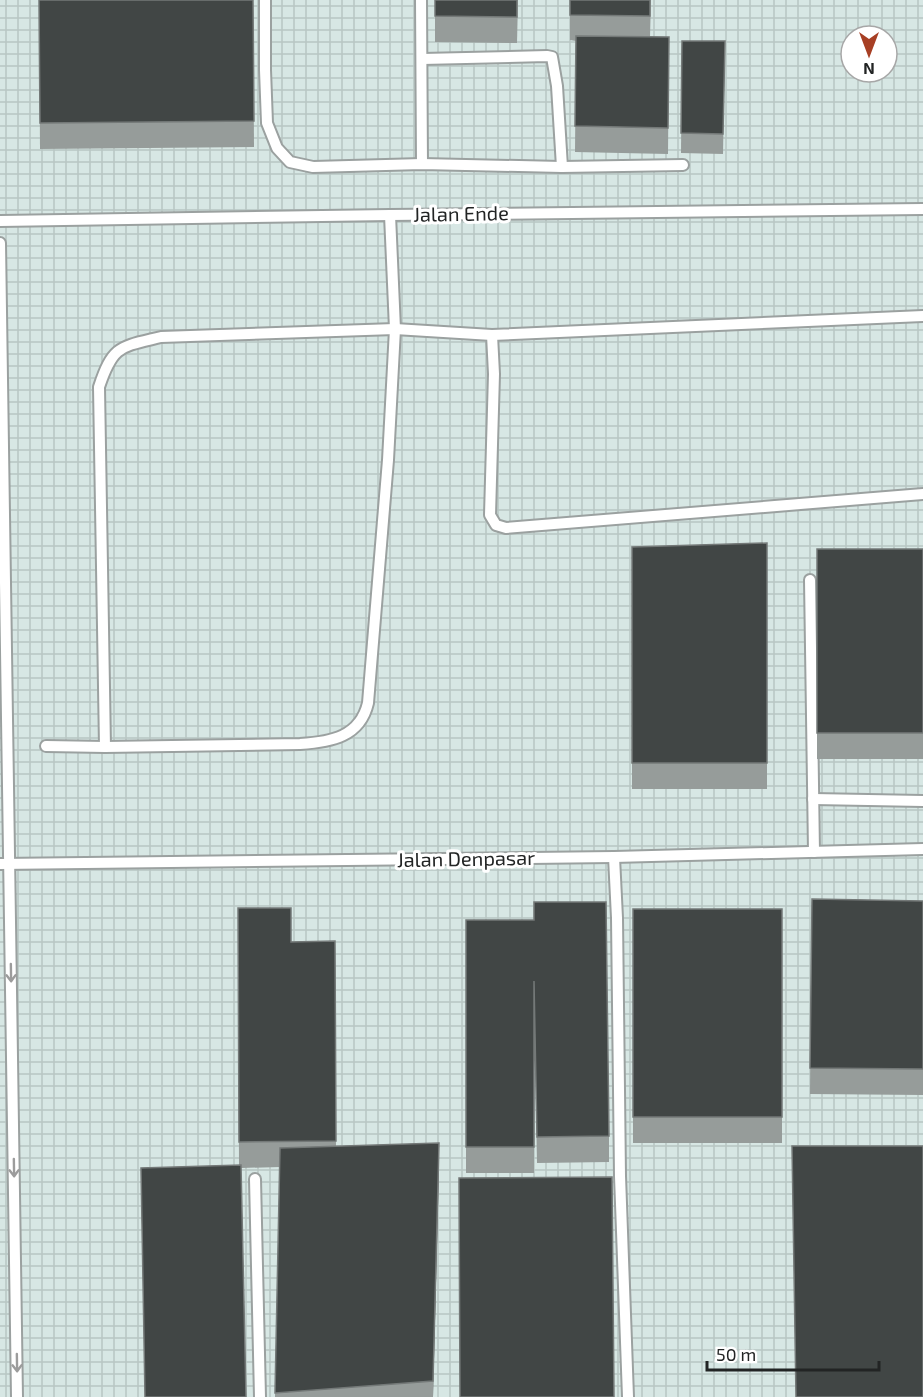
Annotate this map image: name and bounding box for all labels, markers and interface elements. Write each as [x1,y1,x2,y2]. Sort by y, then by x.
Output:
north arrow [839,24,899,84]
text: N [863,60,875,79]
street label: Jalan Ende [413,200,509,226]
street label: Jalan Denpasar [397,845,535,871]
one-way arrow [5,963,17,983]
one-way arrow [8,1158,20,1178]
scale bar [707,1334,880,1372]
text: 50 m [716,1343,756,1365]
one-way arrow [11,1353,22,1373]

